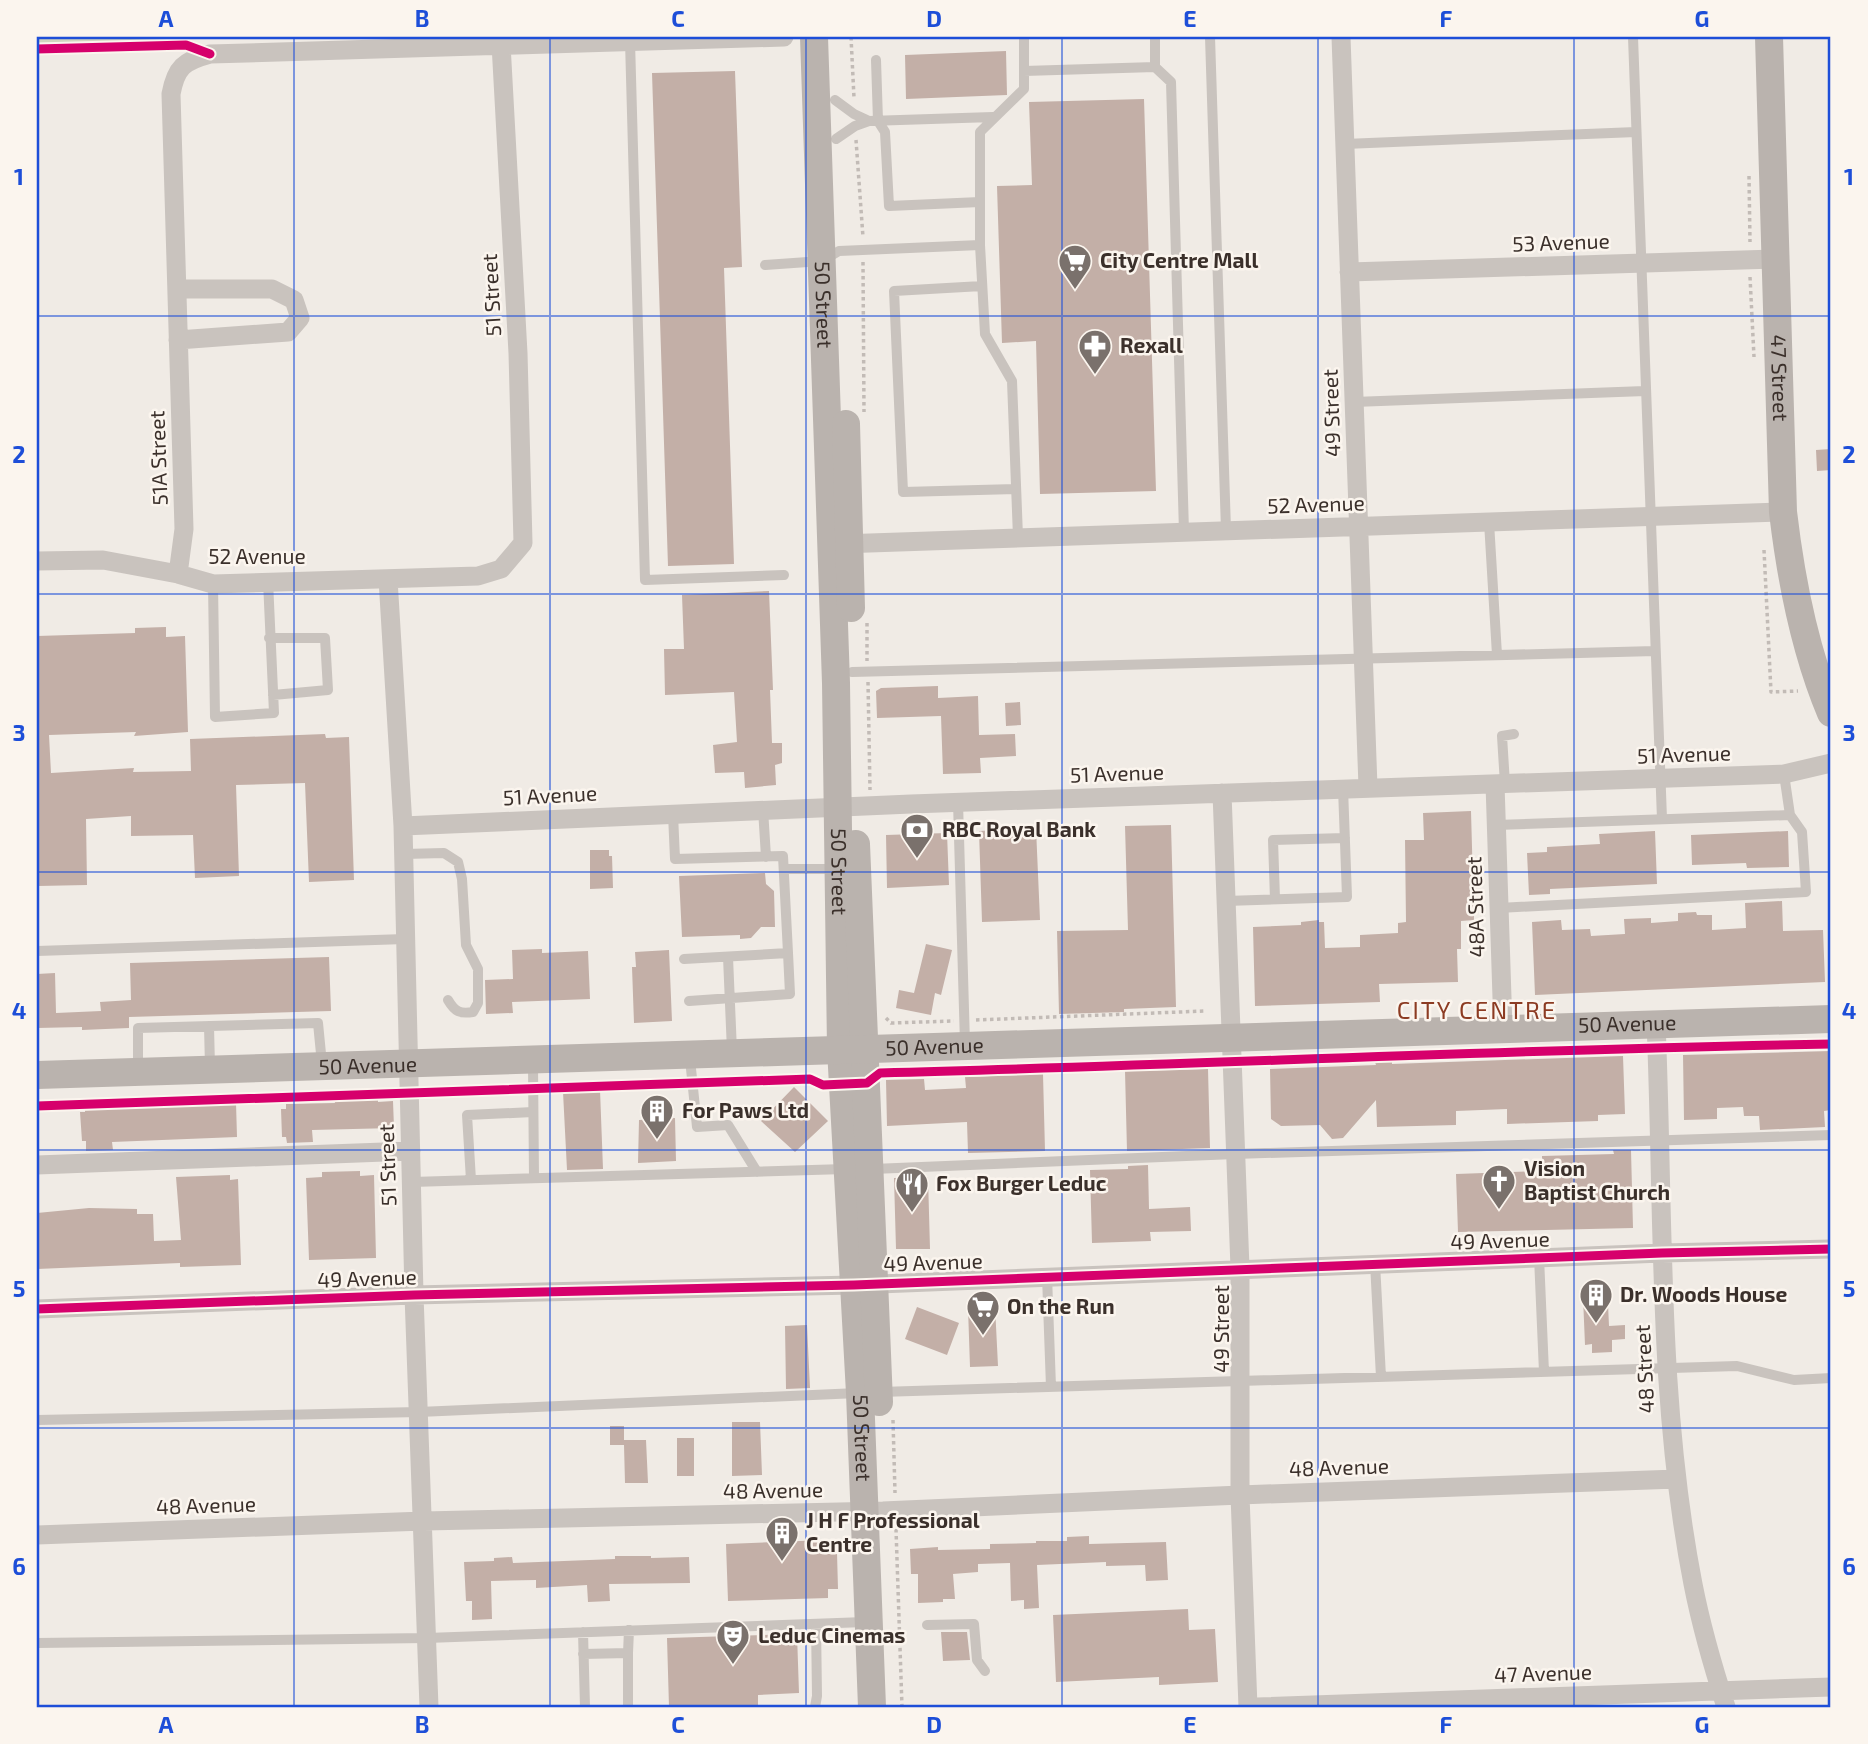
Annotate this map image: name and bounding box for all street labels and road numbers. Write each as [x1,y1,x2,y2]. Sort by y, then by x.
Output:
street label: 53 Avenue [1512,227,1610,256]
street label: 51 Street [476,253,505,337]
street label: 50 Street [811,261,839,349]
street label: 47 Street [1767,334,1794,422]
street label: 49 Street [1316,369,1345,457]
street label: 51A Street [143,410,172,506]
street label: 52 Avenue [1267,489,1365,518]
street label: 52 Avenue [208,543,306,568]
street label: 51 Avenue [1636,739,1731,768]
street label: 51 Avenue [1069,758,1164,787]
street label: 51 Avenue [502,780,598,809]
street label: 50 Street [827,828,853,915]
street label: 48A Street [1460,856,1489,958]
street label: 50 Avenue [1578,1009,1677,1037]
street label: 50 Avenue [885,1031,984,1060]
street label: 50 Avenue [318,1050,417,1078]
street label: 51 Street [373,1123,400,1207]
street label: 49 Avenue [1450,1225,1550,1254]
street label: 49 Avenue [883,1247,983,1276]
street label: 49 Avenue [317,1263,417,1292]
street label: 49 Street [1208,1285,1233,1373]
street label: 48 Street [1629,1324,1658,1414]
street label: 50 Street [849,1394,877,1482]
street label: 48 Avenue [1288,1452,1389,1481]
street label: 48 Avenue [723,1476,823,1503]
street label: 48 Avenue [155,1490,256,1519]
street label: 47 Avenue [1493,1658,1592,1687]

